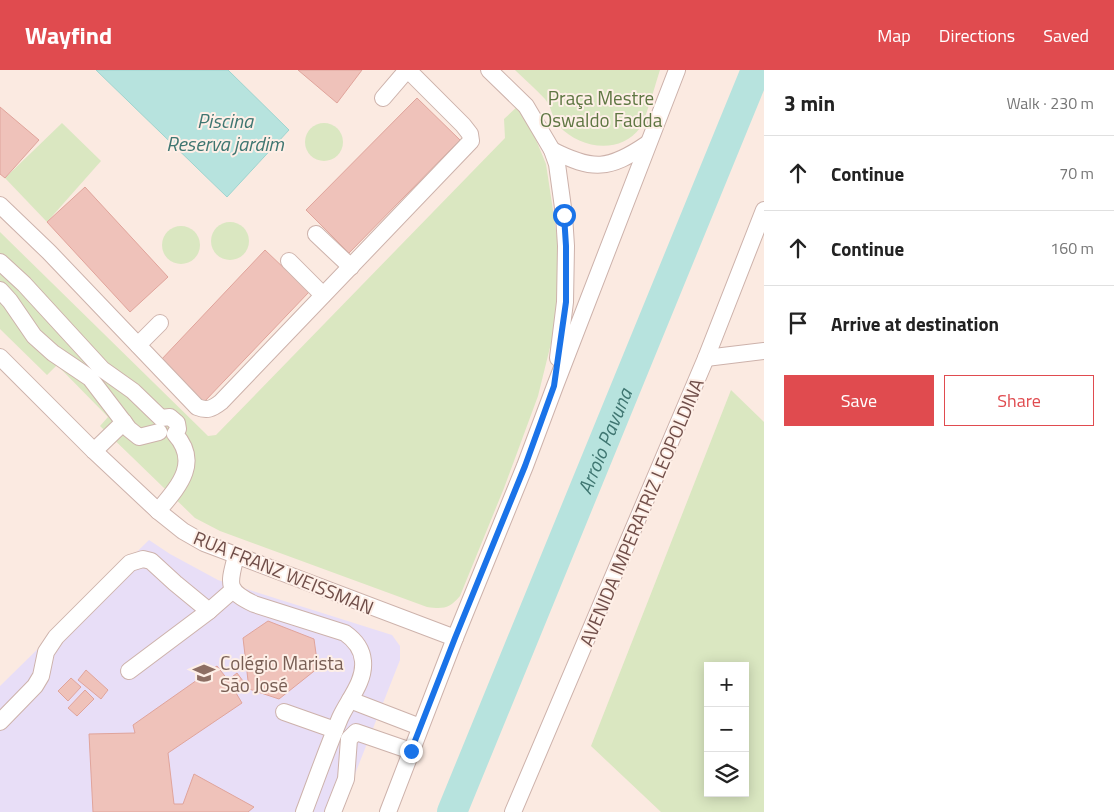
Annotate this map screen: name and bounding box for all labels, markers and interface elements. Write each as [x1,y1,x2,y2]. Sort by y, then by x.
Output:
text: Wayfind [25,17,112,53]
text: Map [877,22,911,49]
text: Directions [939,22,1015,49]
text: Saved [1043,22,1089,49]
park label: Praça Mestre Oswaldo Fadda [540,83,663,134]
text: 3 min [784,87,835,119]
text: Walk · 230 m [1006,91,1094,115]
water label: Piscina Reserva jardim [166,105,284,159]
icon: ahead [784,159,812,187]
text: Continue [831,159,904,188]
text: 70 m [1059,161,1094,185]
route start [553,204,576,227]
icon: ahead [784,234,812,262]
text: Continue [831,234,904,263]
text: 160 m [1050,236,1094,260]
icon: arrive [784,309,812,337]
text: Arrive at destination [831,309,999,338]
street label: AVENIDA IMPERATRIZ LEOPOLDINA [571,374,711,650]
button: Save [784,375,934,426]
button: Share [944,375,1094,426]
water label: Arroio Pavuna [568,382,640,499]
street label: RUA FRANZ WEISSMAN [189,523,379,621]
place label: Colégio Marista São José [220,648,344,699]
school or university icon: Colégio Marista São José [191,660,217,686]
map controls [704,662,749,797]
button: + [704,662,749,707]
button: − [704,707,749,752]
route end [400,740,423,763]
button: layers [704,752,749,797]

